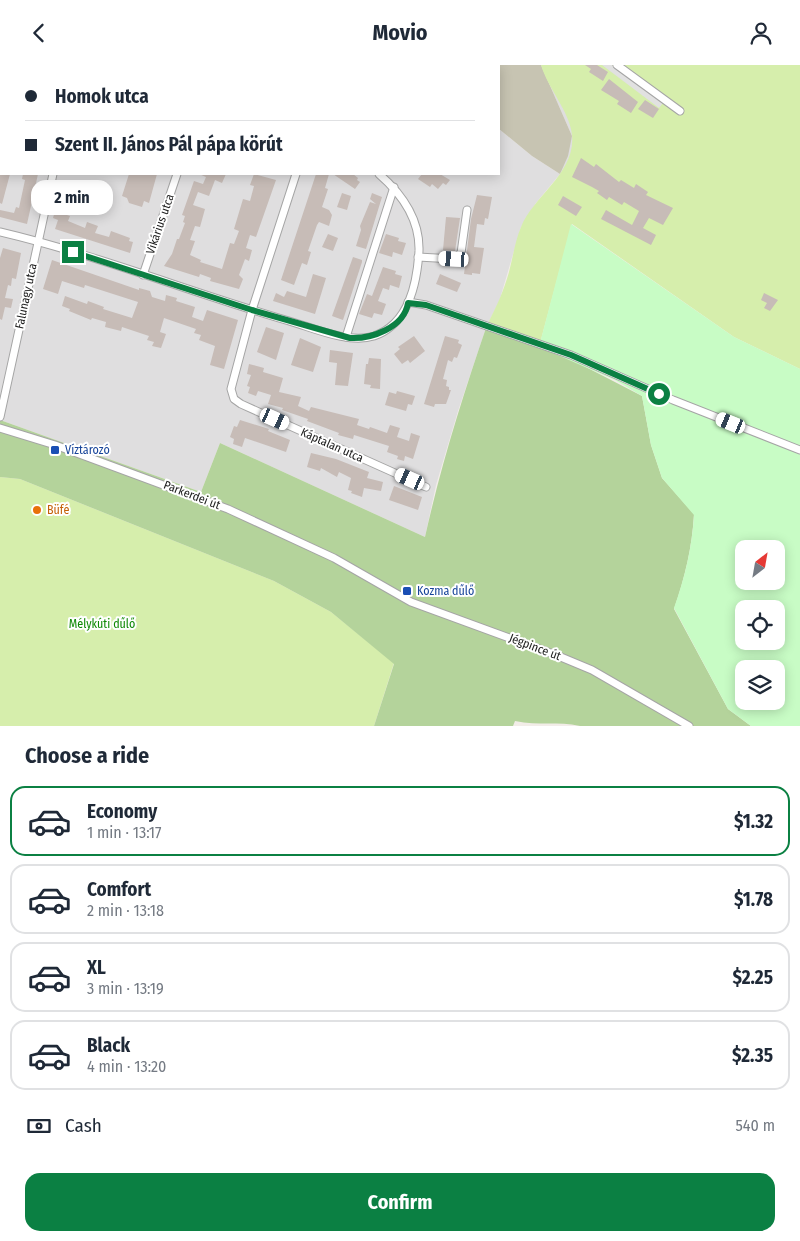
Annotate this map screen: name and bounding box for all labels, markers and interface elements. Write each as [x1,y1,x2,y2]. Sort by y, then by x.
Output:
icon: back [25,19,53,47]
text: Movio [372,19,428,46]
icon: person [747,19,775,47]
text: Homok utca [55,85,149,108]
text: Szent II. János Pál pápa körút [55,133,283,156]
callout: 2 min [32,179,114,215]
text: 2 min [54,188,90,207]
street label: Vikárius utca [143,192,177,256]
route end [62,241,84,263]
car [438,251,469,267]
street label: Falunagy utca [12,262,40,330]
route start [648,383,670,405]
car [258,406,291,432]
car [714,410,747,436]
street label: Káptalan utca [298,425,366,465]
place label: Víztározó [65,443,110,457]
marker: Víztározó [49,444,61,456]
car [393,466,426,492]
street label: Parkerdei út [162,478,222,512]
place label: Büfé [47,503,69,517]
marker: Büfé [31,504,43,516]
north arrow [735,540,785,590]
map controls [735,540,785,710]
place label: Kozma dűlő [417,584,474,598]
marker: Kozma dűlő [401,585,413,597]
button: locate [735,600,785,650]
park label: Mélykúti dűlő [69,617,135,631]
street label: Jégpince út [507,631,563,663]
button: layers [735,660,785,710]
text: Choose a ride [25,742,149,769]
icon: car [27,799,72,844]
text: Economy [87,800,157,823]
text: $1.32 [734,810,773,833]
text: 1 min · 13:17 [87,823,162,842]
icon: car [27,877,72,922]
text: Comfort [87,878,151,901]
text: $1.78 [734,888,773,911]
text: 2 min · 13:18 [87,901,164,920]
icon: car [27,955,72,1000]
text: XL [87,956,106,979]
text: $2.25 [732,966,773,989]
text: 3 min · 13:19 [87,979,164,998]
icon: car [27,1033,72,1078]
text: Black [87,1034,130,1057]
text: $2.35 [732,1044,773,1067]
text: 4 min · 13:20 [87,1057,166,1076]
icon: cash [25,1112,53,1140]
text: Cash [65,1114,102,1137]
text: 540 m [736,1116,775,1135]
button: Confirm [25,1173,775,1231]

